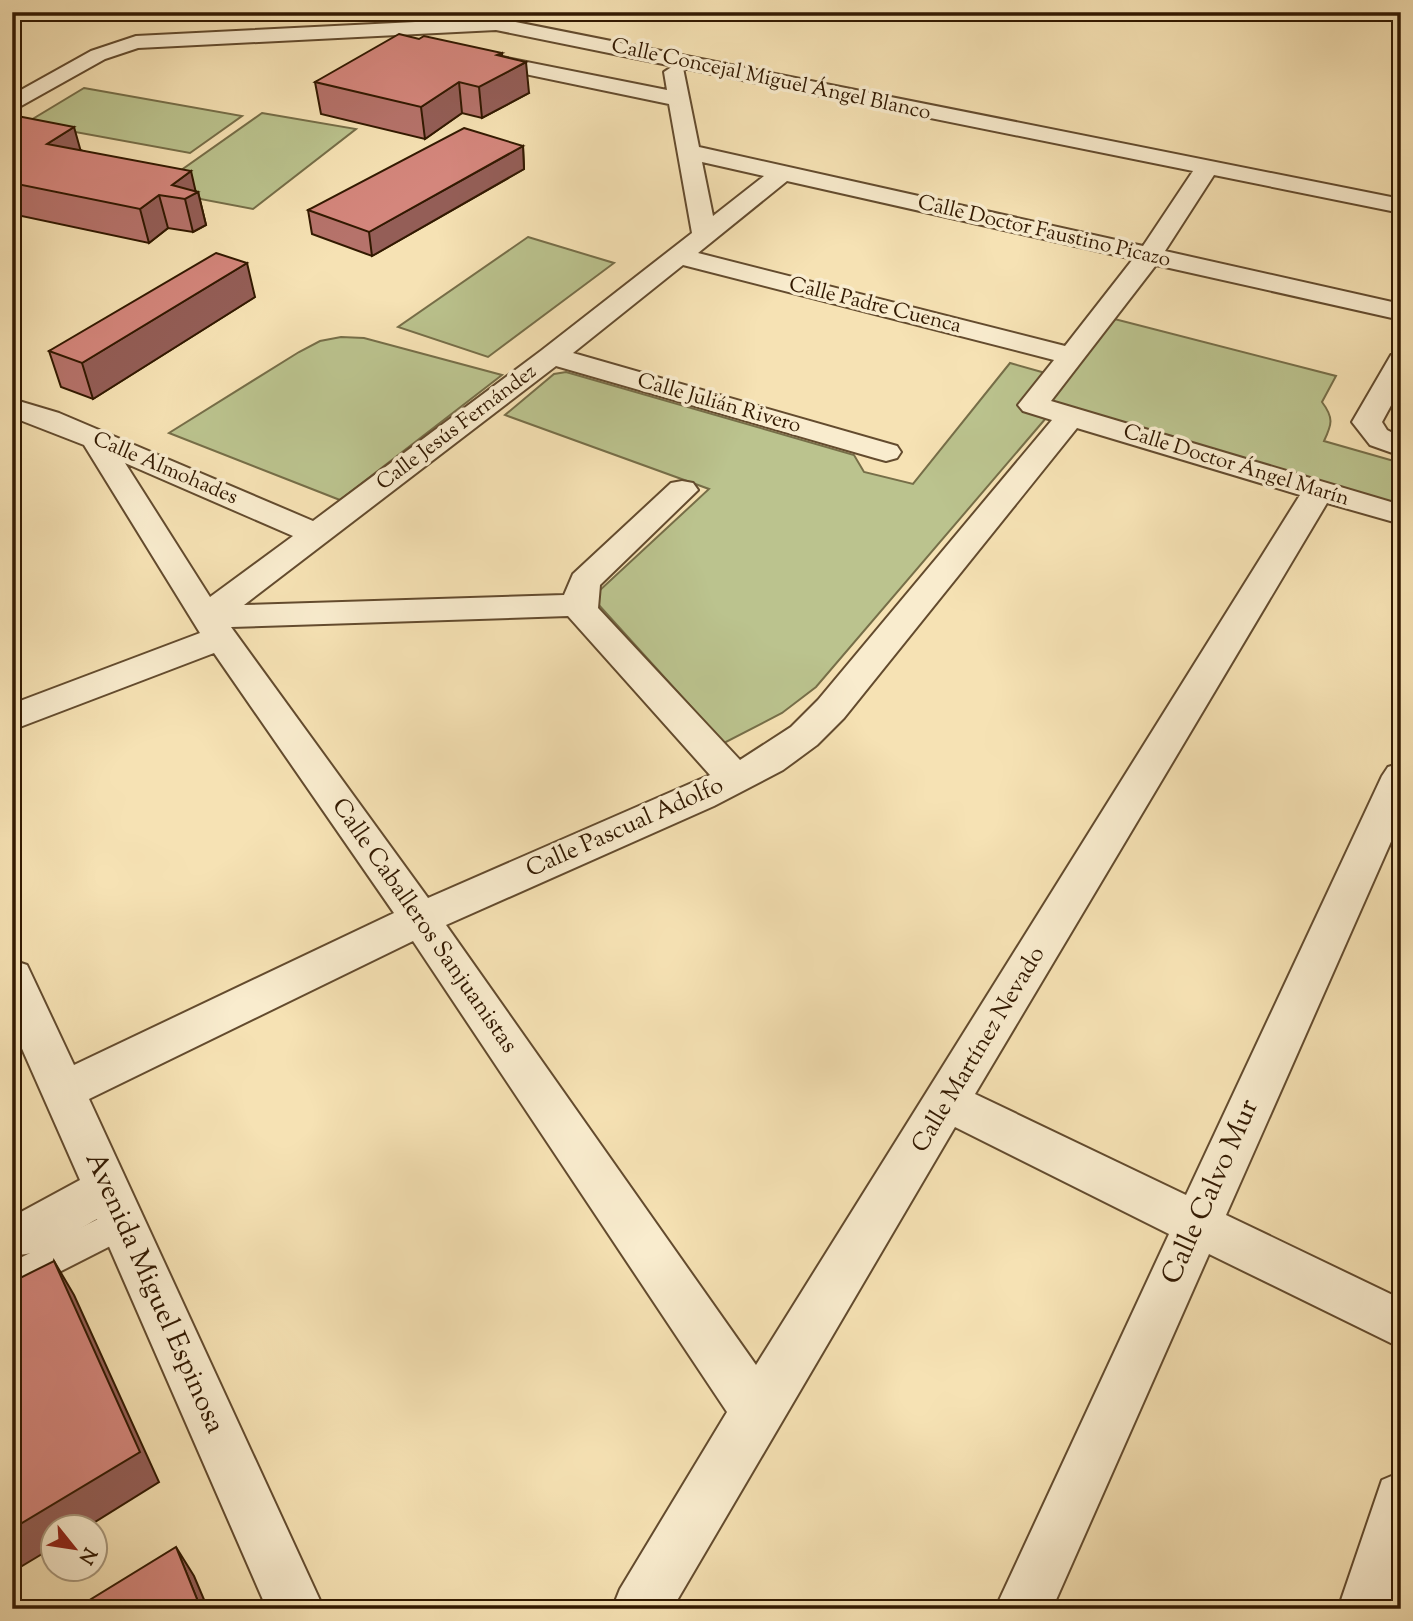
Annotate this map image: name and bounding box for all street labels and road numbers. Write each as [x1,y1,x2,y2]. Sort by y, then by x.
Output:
street label: Calle Concejal Miguel Ángel Blanco [609,31,933,129]
street label: Calle Doctor Faustino Picazo [914,188,1174,276]
street label: Calle Padre Cuenca [786,270,965,342]
street label: Calle Jesús Fernández [371,358,543,498]
street label: Calle Julián Rivero [634,366,804,442]
street label: Calle Doctor Ángel Marín [1119,417,1353,515]
street label: Calle Almohades [88,425,242,513]
street label: Calle Pascual Adolfo [521,769,729,887]
street label: Calle Caballeros Sanjuanistas [323,792,525,1060]
street label: Calle Martínez Nevado [904,941,1054,1159]
street label: Calle Calvo Mur [1152,1092,1270,1291]
street label: Avenida Miguel Espinosa [74,1146,234,1440]

